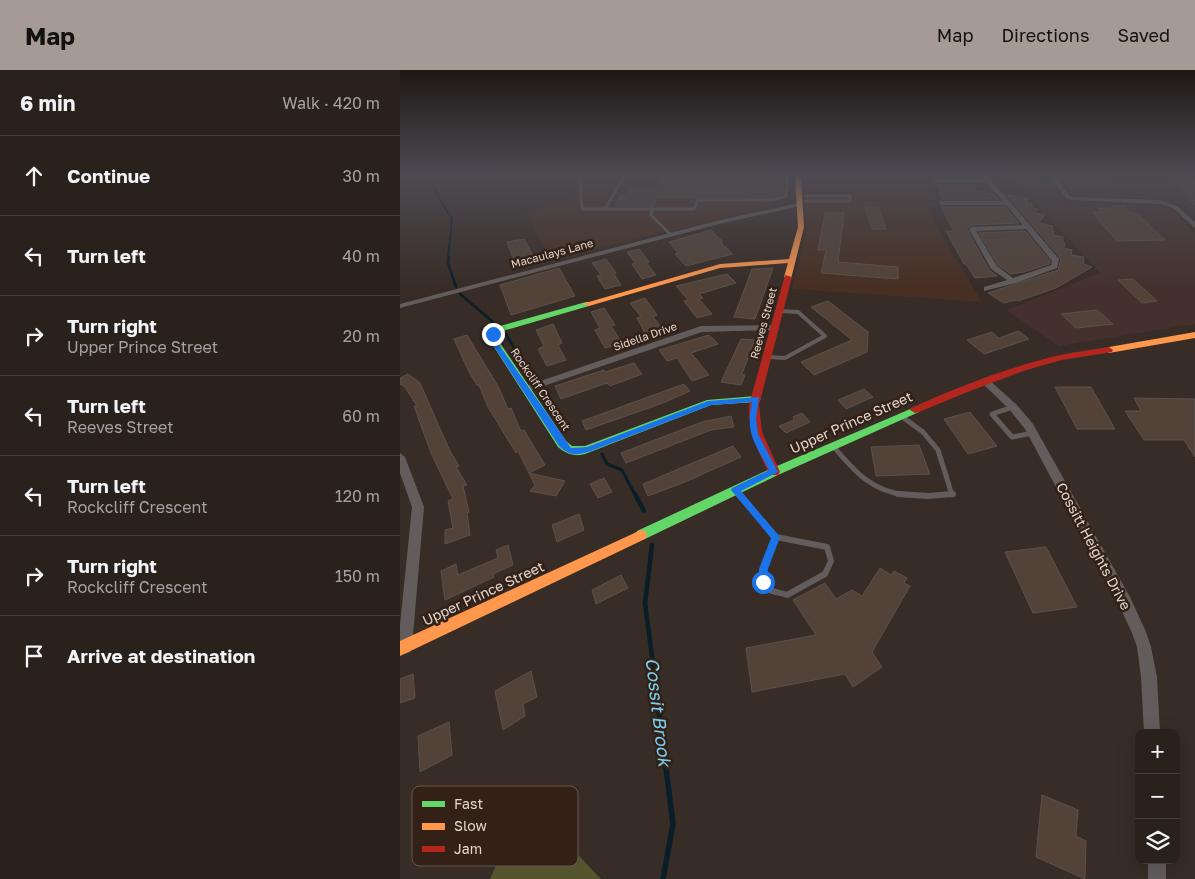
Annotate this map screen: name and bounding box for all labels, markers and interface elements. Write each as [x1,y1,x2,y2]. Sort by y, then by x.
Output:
text: Map [25,21,75,50]
text: Map [937,24,973,46]
text: Directions [1001,24,1089,46]
text: Saved [1117,24,1170,46]
text: 6 min [20,90,75,116]
text: Walk · 420 m [282,93,380,113]
icon: ahead [20,162,48,190]
text: Continue [67,164,150,187]
text: 30 m [343,166,380,186]
street label: Macaulays Lane [509,236,595,270]
icon: left [20,242,48,270]
text: Turn left [67,244,146,267]
text: 40 m [342,246,380,266]
street label: Reeves Street [747,286,779,360]
text: Turn right [67,314,157,337]
street label: Sidella Drive [611,319,679,353]
icon: right [20,322,48,350]
route end [482,323,505,346]
text: 20 m [343,326,380,346]
text: Upper Prince Street [67,337,218,357]
street label: Rockcliff Crescent [509,345,573,433]
street label: Upper Prince Street [787,387,915,457]
text: Turn left [67,394,146,417]
icon: left [20,402,48,430]
text: 60 m [342,406,380,426]
text: Reeves Street [67,417,174,437]
text: Turn left [67,474,146,497]
street label: Cossitt Heights Drive [1053,479,1135,613]
icon: left [20,482,48,510]
text: 120 m [335,486,380,506]
text: Rockcliff Crescent [67,497,208,517]
text: Turn right [67,554,157,577]
street label: Upper Prince Street [419,557,547,629]
icon: right [20,562,48,590]
text: 150 m [335,566,380,586]
route start [752,571,775,594]
text: Rockcliff Crescent [67,577,208,597]
icon: arrive [20,642,48,670]
text: Arrive at destination [67,644,255,667]
water label: Cossit Brook [641,656,677,769]
map controls [1135,729,1180,864]
button: + [1135,729,1180,774]
button: − [1135,774,1180,819]
legend [412,786,578,866]
text: Fast [454,795,483,812]
text: Slow [454,817,487,834]
button: layers [1135,819,1180,864]
text: Jam [454,840,482,857]

